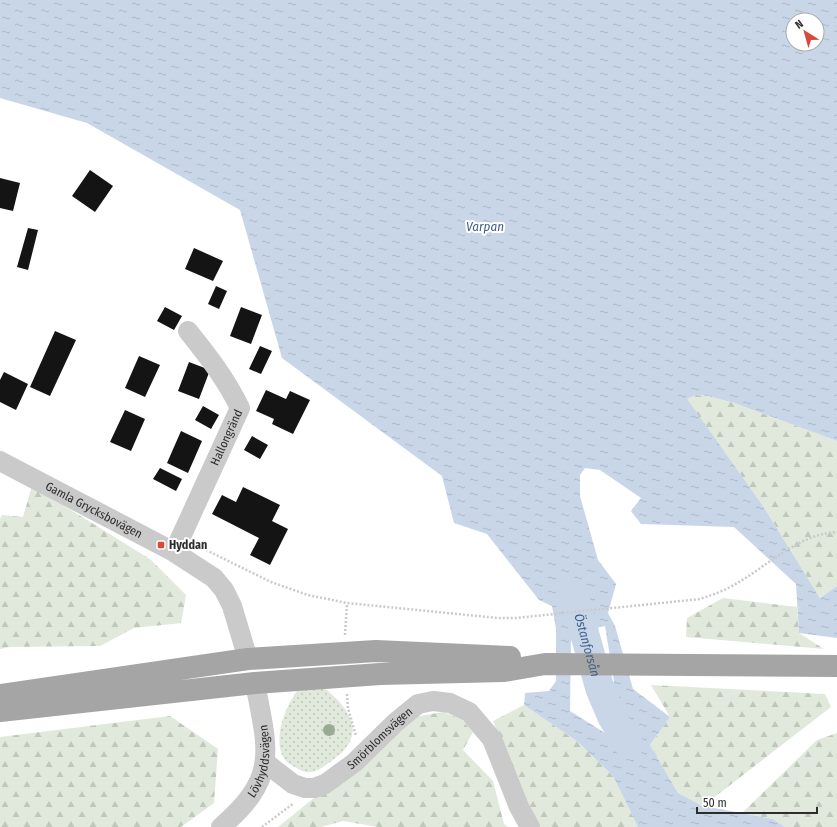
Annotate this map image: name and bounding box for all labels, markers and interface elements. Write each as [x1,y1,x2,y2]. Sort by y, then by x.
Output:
north arrow [785,12,825,52]
text: N [793,17,806,32]
water label: Varpan [466,219,504,234]
street label: Hallongränd [208,407,245,468]
street label: Gamla Grycksbovägen [43,479,145,541]
place label: Hyddan [169,538,207,552]
marker: Hyddan [156,540,166,550]
water label: Östanforsån [572,611,604,679]
street label: Smörblomsvägen [345,704,415,773]
street label: Lövhyddsvägen [245,724,272,800]
scale bar [697,789,817,815]
text: 50 m [703,796,727,810]

